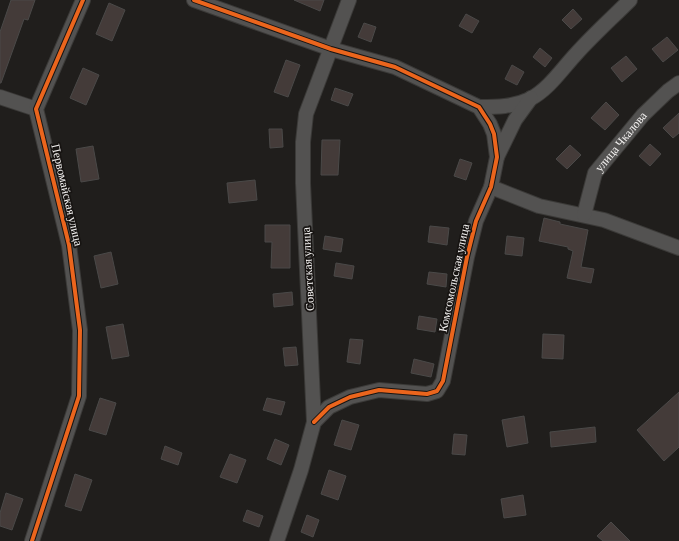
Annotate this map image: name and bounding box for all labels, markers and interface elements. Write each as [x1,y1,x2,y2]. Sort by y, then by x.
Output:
street label: улица Чкалова [592,108,650,175]
street label: Первомайская улица [48,143,86,248]
street label: Комсомольская улица [436,222,472,333]
street label: Советская улица [299,226,317,311]

